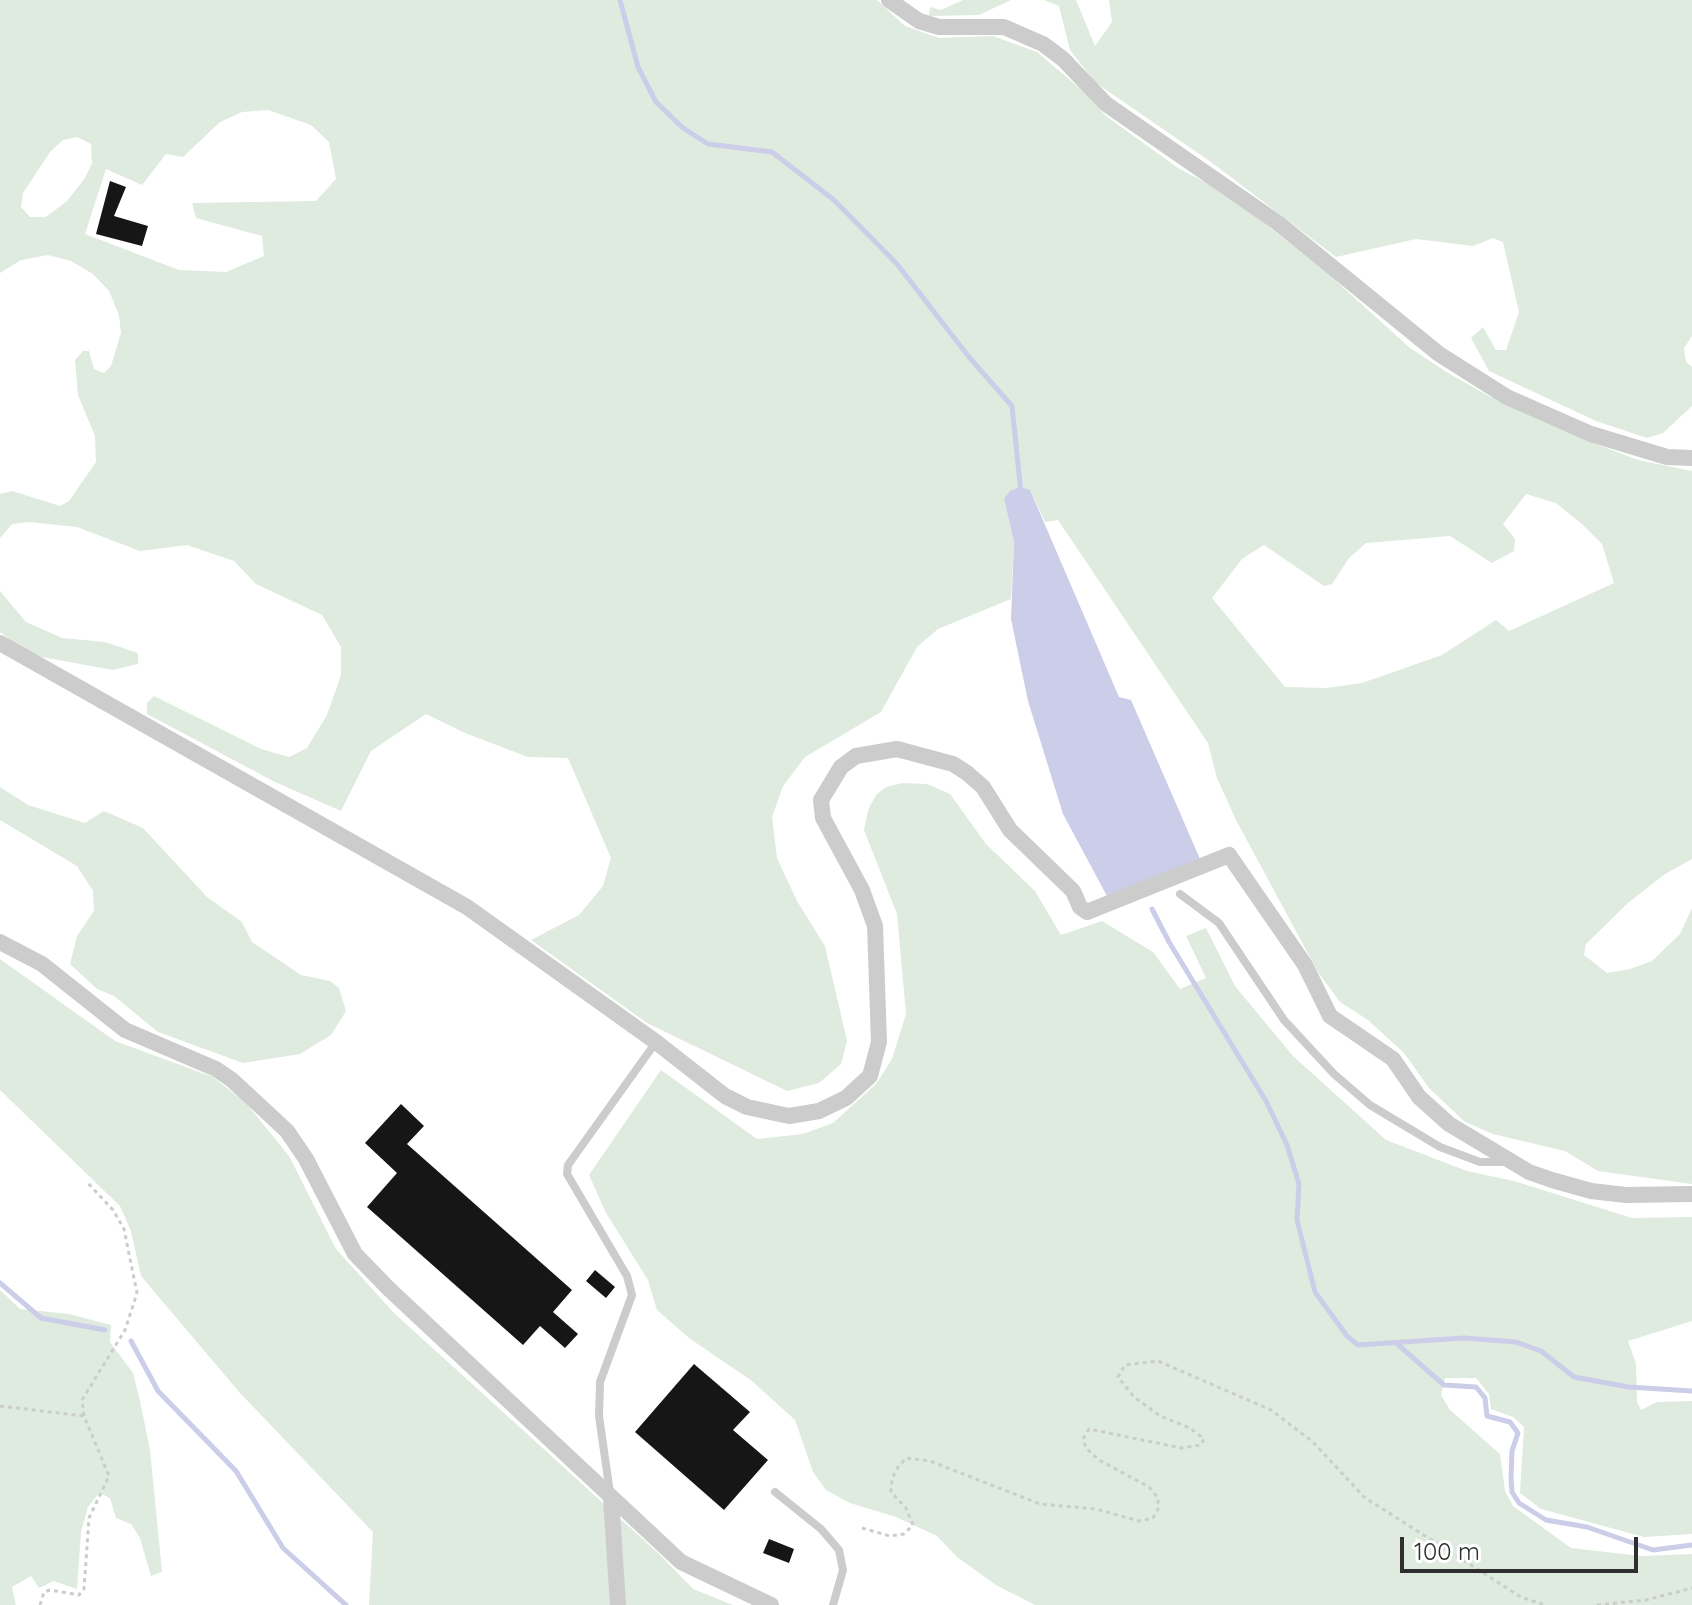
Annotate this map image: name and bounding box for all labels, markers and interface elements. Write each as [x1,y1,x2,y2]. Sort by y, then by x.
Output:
scale bar [1404,1521,1642,1571]
text: 100 m [1414,1536,1480,1566]

